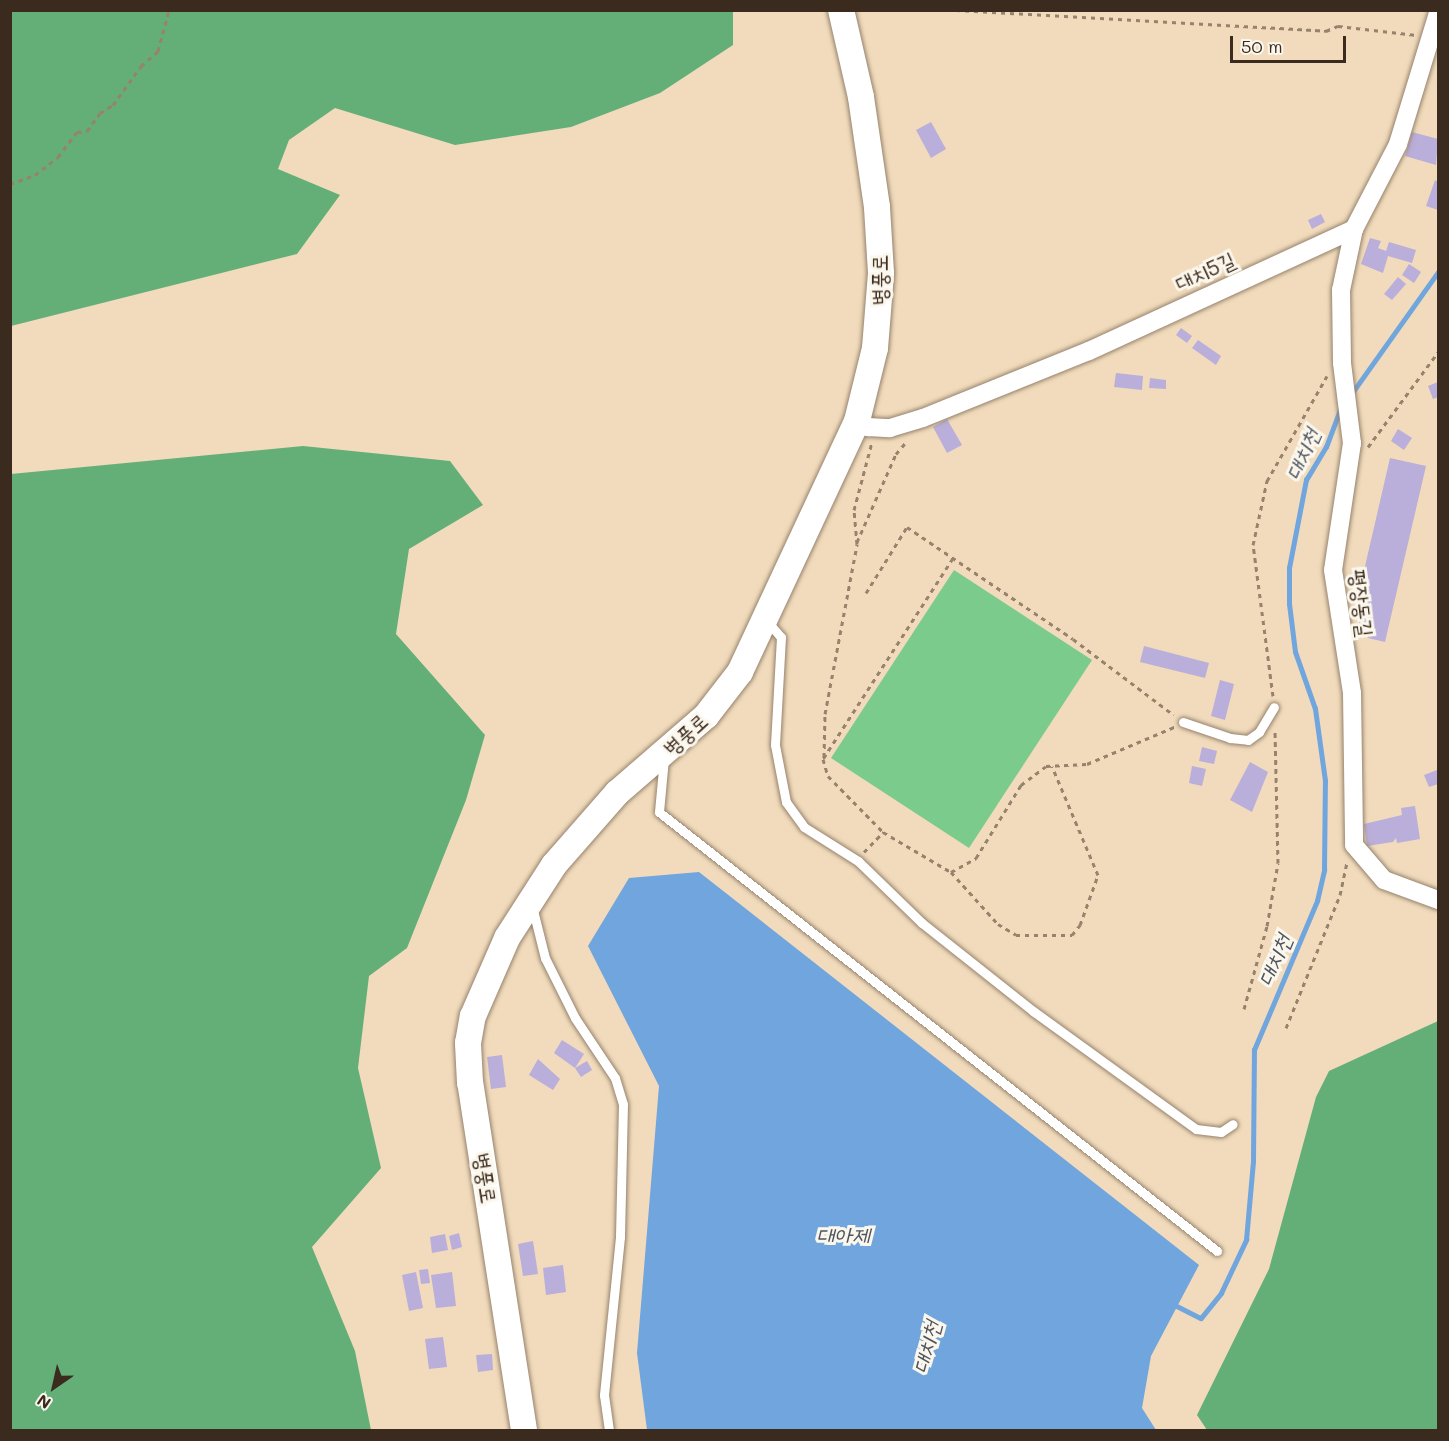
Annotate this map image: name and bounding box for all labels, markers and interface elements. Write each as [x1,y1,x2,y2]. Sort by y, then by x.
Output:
scale bar [1233,24,1348,62]
text: 50 m [1241,34,1283,58]
street label: 대치5길 [1171,246,1239,296]
street label: 병풍로 [866,255,892,305]
water label: 대치천 [1279,424,1325,484]
street label: 평장동길 [1345,568,1379,638]
street label: 병풍로 [658,708,712,760]
water label: 대치천 [1251,930,1297,990]
street label: 병풍로 [470,1151,502,1205]
water label: 대아제 [816,1222,870,1248]
water label: 대치천 [906,1318,946,1376]
north arrow [24,1357,84,1417]
text: N [33,1390,55,1414]

